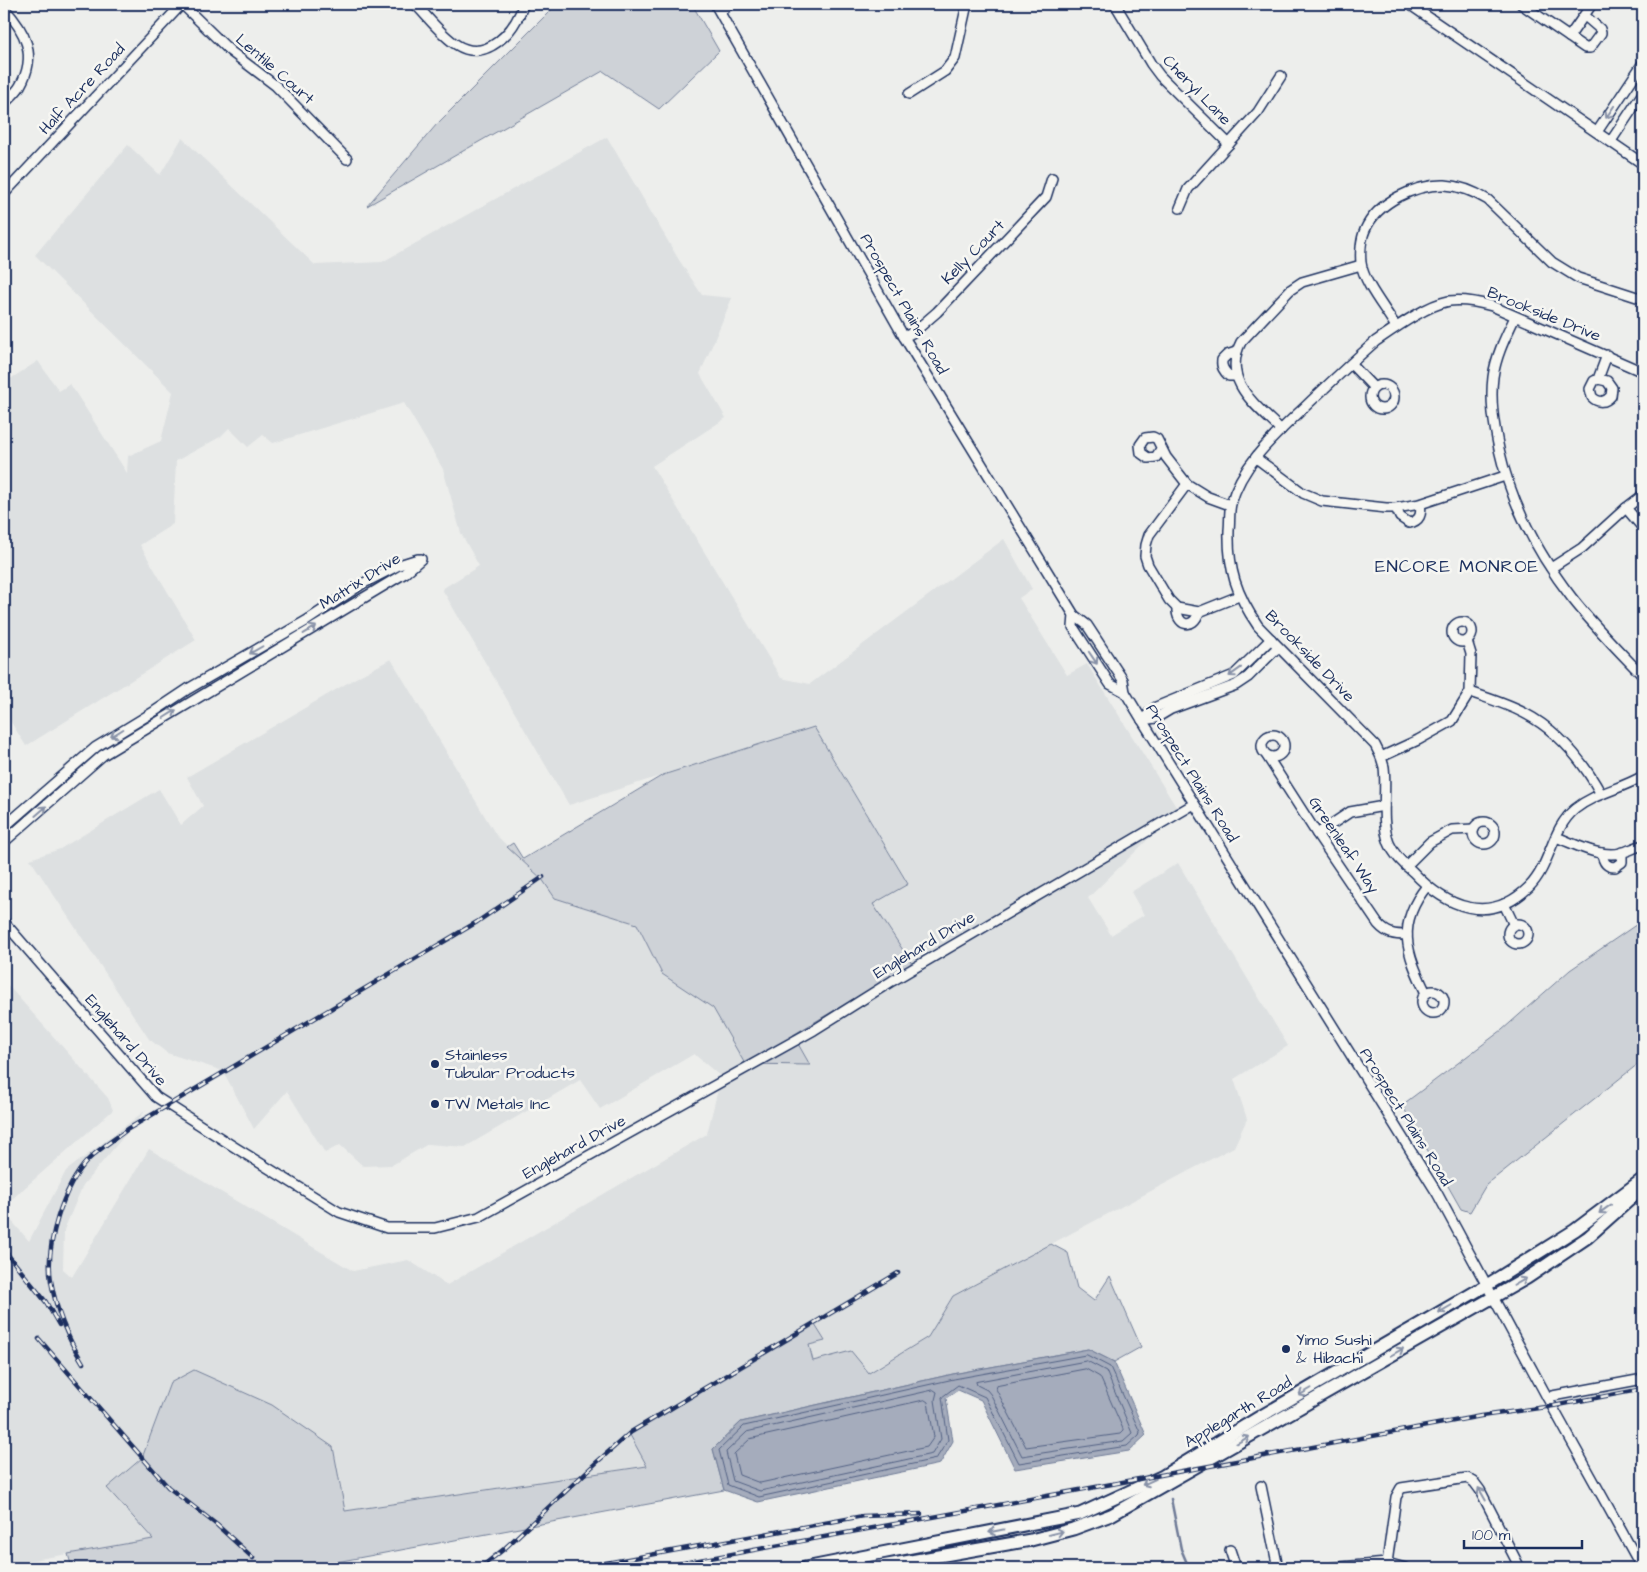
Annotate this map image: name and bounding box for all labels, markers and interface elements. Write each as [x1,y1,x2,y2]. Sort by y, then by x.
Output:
street label: Lentile Court [231,29,320,110]
street label: Half Acre Road [34,39,130,139]
street label: Cheryl Lane [1157,50,1237,131]
one-way arrow [1605,105,1615,119]
street label: Kelly Court [936,214,1011,290]
street label: Prospect Plains Road [855,230,953,378]
street label: Brookside Drive [1484,281,1604,347]
street label: Matrix Drive [315,547,405,615]
district label: ENCORE MONROE [1375,554,1539,579]
street label: Brookside Drive [1260,605,1360,707]
one-way arrow [302,625,316,635]
one-way arrow [250,645,264,655]
one-way arrow [1089,650,1099,664]
one-way arrow [1229,667,1242,678]
street label: Prospect Plains Road [1141,700,1243,846]
one-way arrow [163,709,177,719]
one-way arrow [111,729,125,739]
street label: Greenleaf Way [1303,792,1385,898]
one-way arrow [34,805,47,816]
street label: Englehard Drive [869,906,980,985]
street label: Englehard Drive [79,989,172,1092]
place label: Stainless Tubular Products [445,1044,575,1084]
street label: Prospect Plains Road [1355,1044,1457,1190]
marker: Stainless Tubular Products [429,1058,441,1070]
place label: TW Metals Inc [445,1093,550,1115]
marker: TW Metals Inc [429,1098,441,1110]
street label: Englehard Drive [518,1109,630,1185]
one-way arrow [1598,1204,1612,1214]
one-way arrow [1512,1277,1527,1286]
one-way arrow [1439,1305,1453,1315]
place label: Yimo Sushi & Hibachi [1296,1329,1372,1369]
marker: Yimo Sushi & Hibachi [1280,1343,1292,1355]
one-way arrow [1389,1347,1403,1357]
street label: Applegarth Road [1180,1371,1296,1454]
one-way arrow [1298,1387,1313,1397]
one-way arrow [1235,1435,1249,1445]
one-way arrow [1142,1477,1157,1487]
one-way arrow [1476,1487,1486,1501]
scale bar [1464,1517,1582,1549]
text: 100 m [1472,1525,1511,1546]
one-way arrow [988,1527,1004,1536]
one-way arrow [1047,1528,1063,1537]

